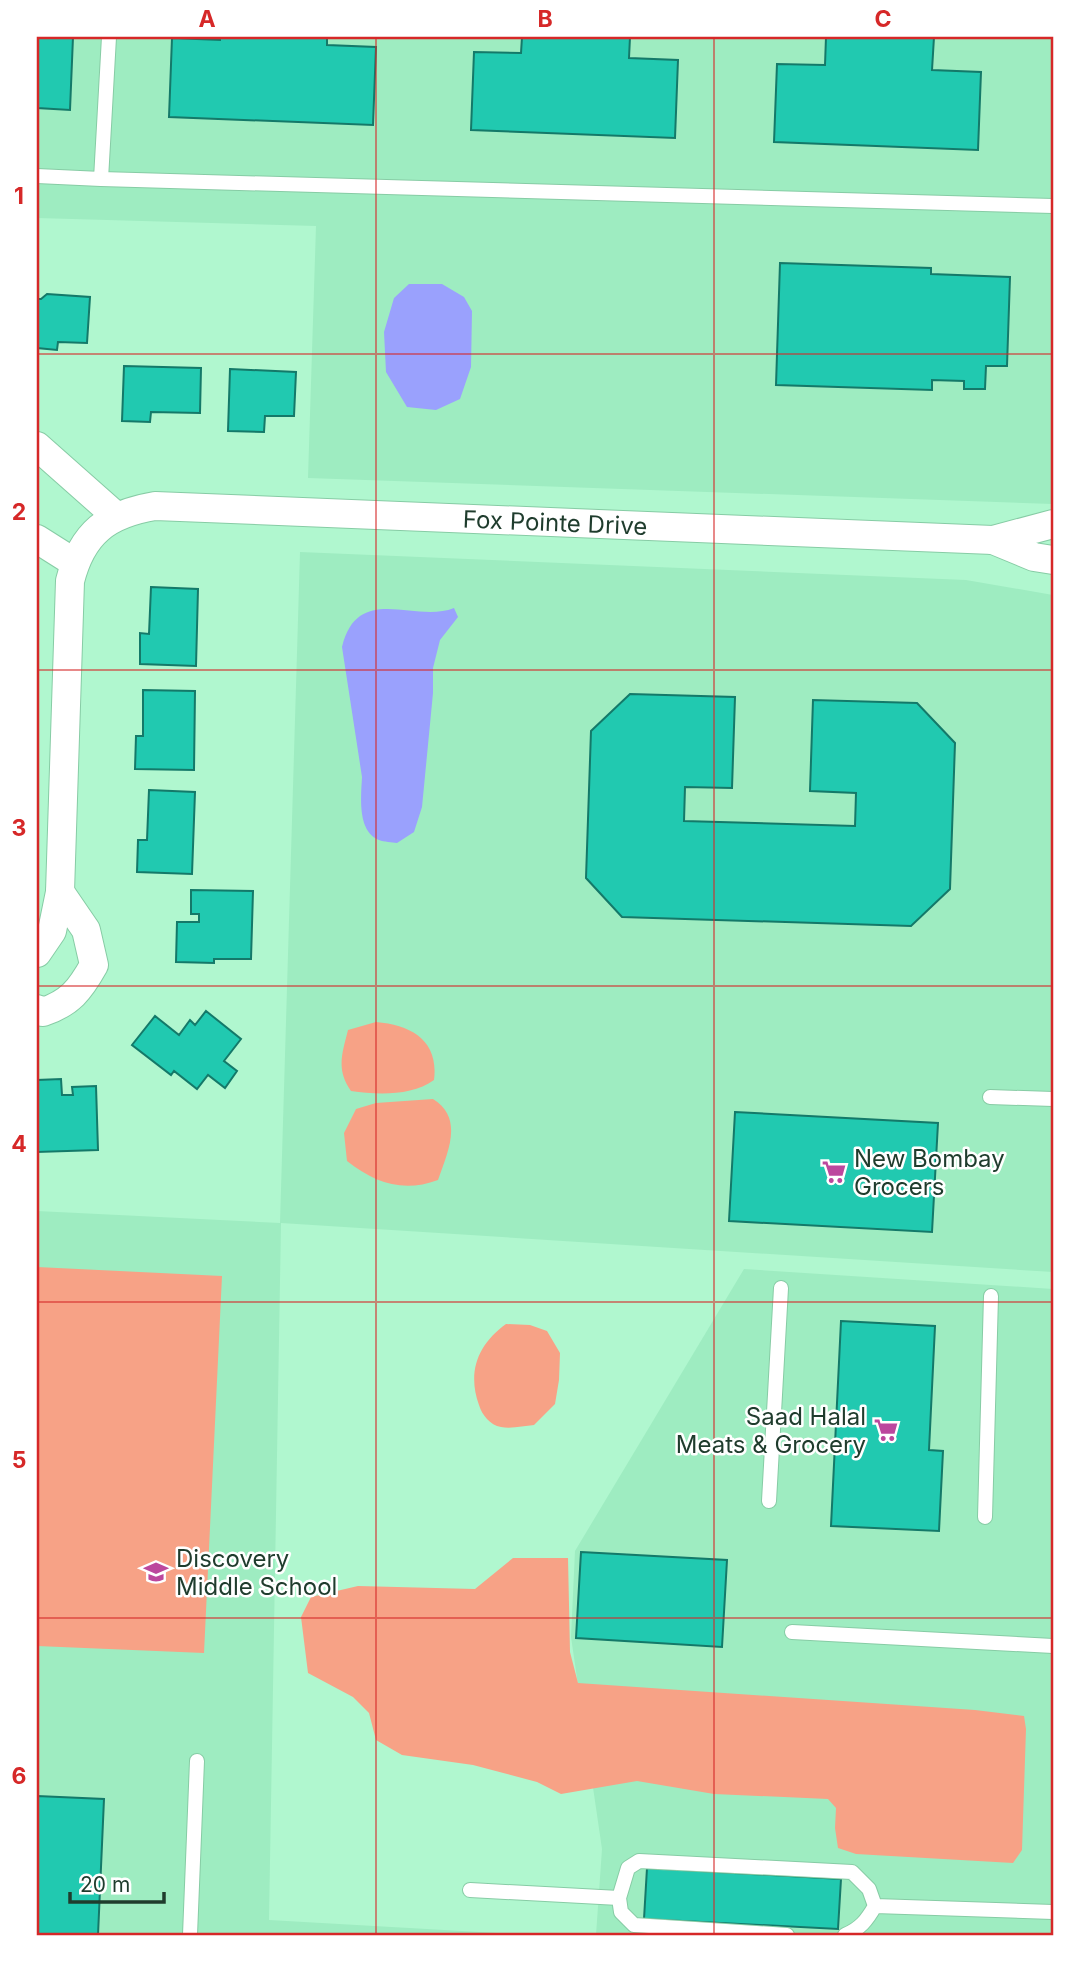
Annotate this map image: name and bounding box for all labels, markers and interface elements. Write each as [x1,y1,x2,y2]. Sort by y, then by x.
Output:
text: A [198,5,216,33]
text: B [537,5,553,33]
text: C [874,5,892,33]
text: 1 [14,182,24,210]
text: 2 [12,498,26,526]
street label: Fox Pointe Drive [462,504,648,540]
text: 3 [12,814,26,842]
text: 4 [11,1130,27,1158]
place label: New Bombay Grocers [854,1144,1005,1201]
supermarket icon: New Bombay Grocers [820,1158,848,1186]
place label: Saad Halal Meats & Grocery [676,1402,866,1459]
supermarket icon: Saad Halal Meats & Grocery [872,1416,900,1444]
text: 5 [12,1446,26,1474]
place label: Discovery Middle School [176,1544,337,1601]
school or university icon: Discovery Middle School [142,1558,170,1586]
text: 6 [12,1762,26,1790]
scale bar [70,1860,164,1904]
text: 20 m [80,1872,130,1897]

